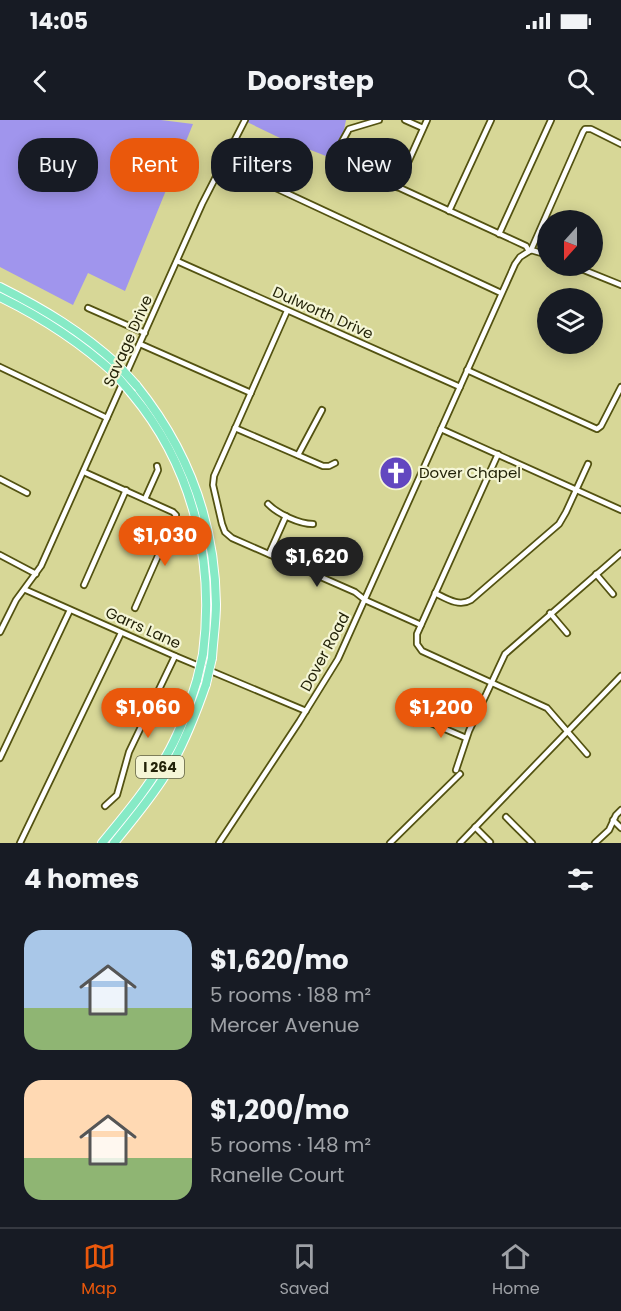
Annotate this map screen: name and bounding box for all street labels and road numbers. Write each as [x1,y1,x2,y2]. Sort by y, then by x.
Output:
street label: Dulworth Drive [270,281,377,344]
street label: Savage Drive [98,292,157,390]
street label: Garrs Lane [102,602,184,653]
street label: Dover Road [295,609,354,695]
road number: I 264 [136,756,184,778]

